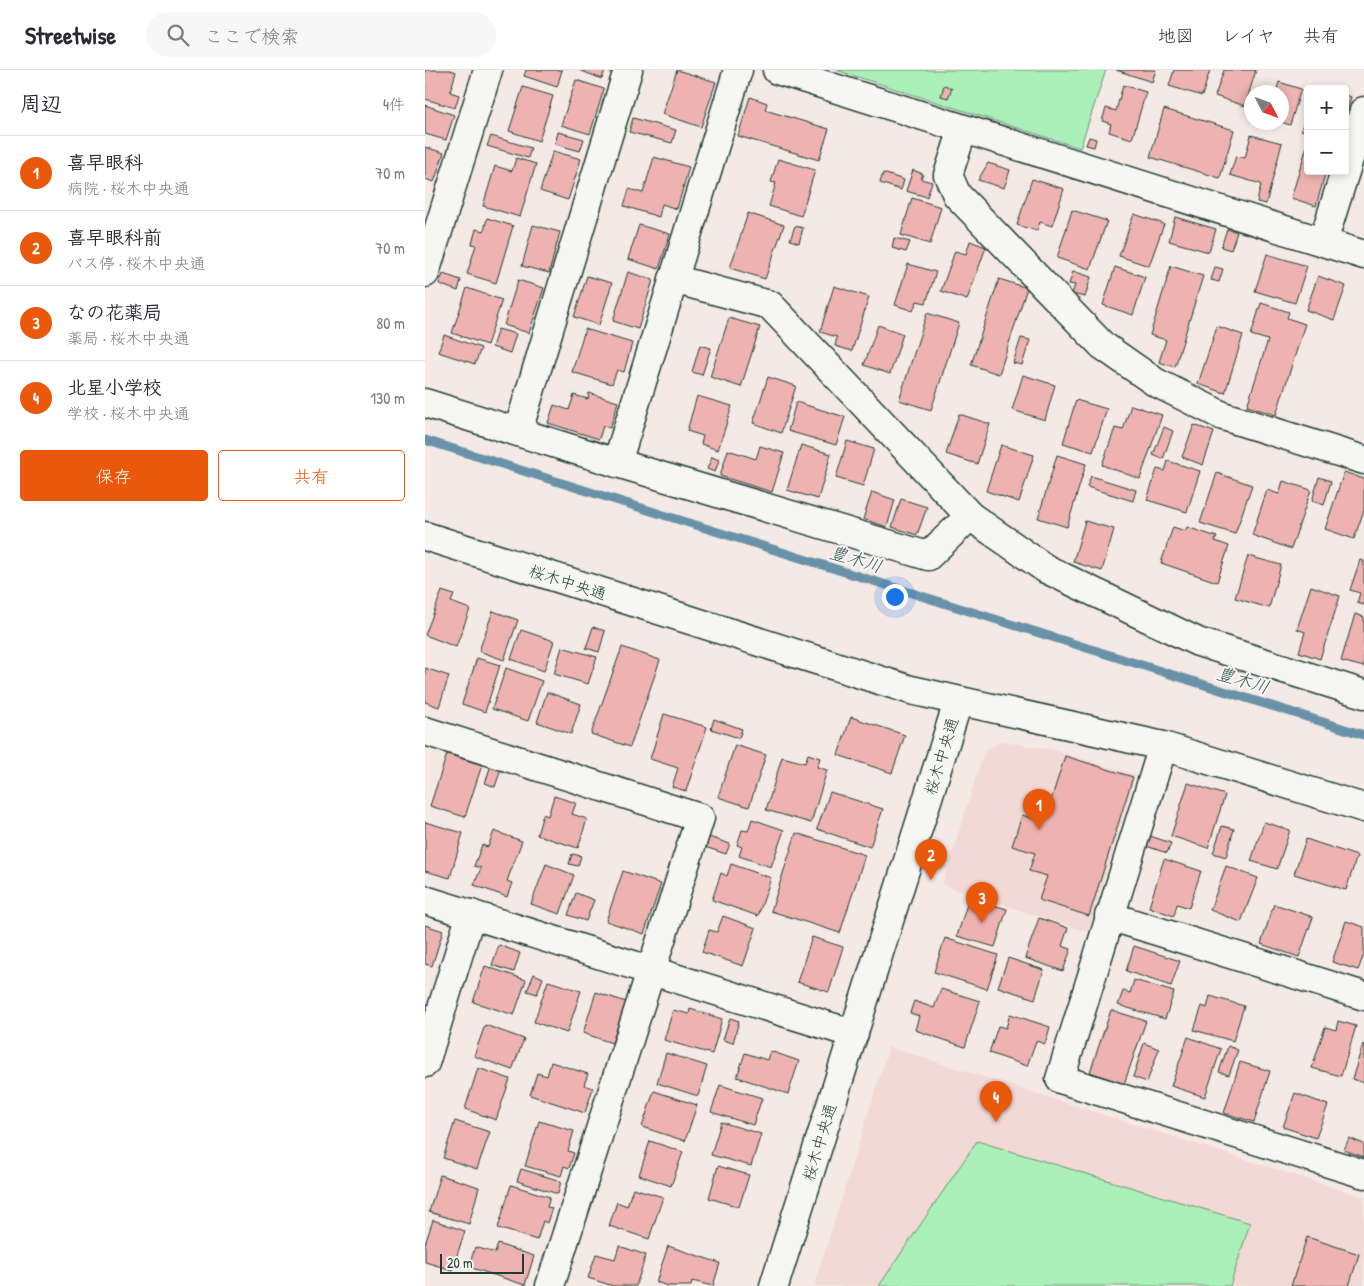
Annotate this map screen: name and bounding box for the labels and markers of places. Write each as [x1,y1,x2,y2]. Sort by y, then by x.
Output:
pin: 1 [1023,789,1055,830]
pin: 2 [915,839,947,880]
pin: 3 [966,882,998,923]
pin: 4 [980,1081,1012,1122]

